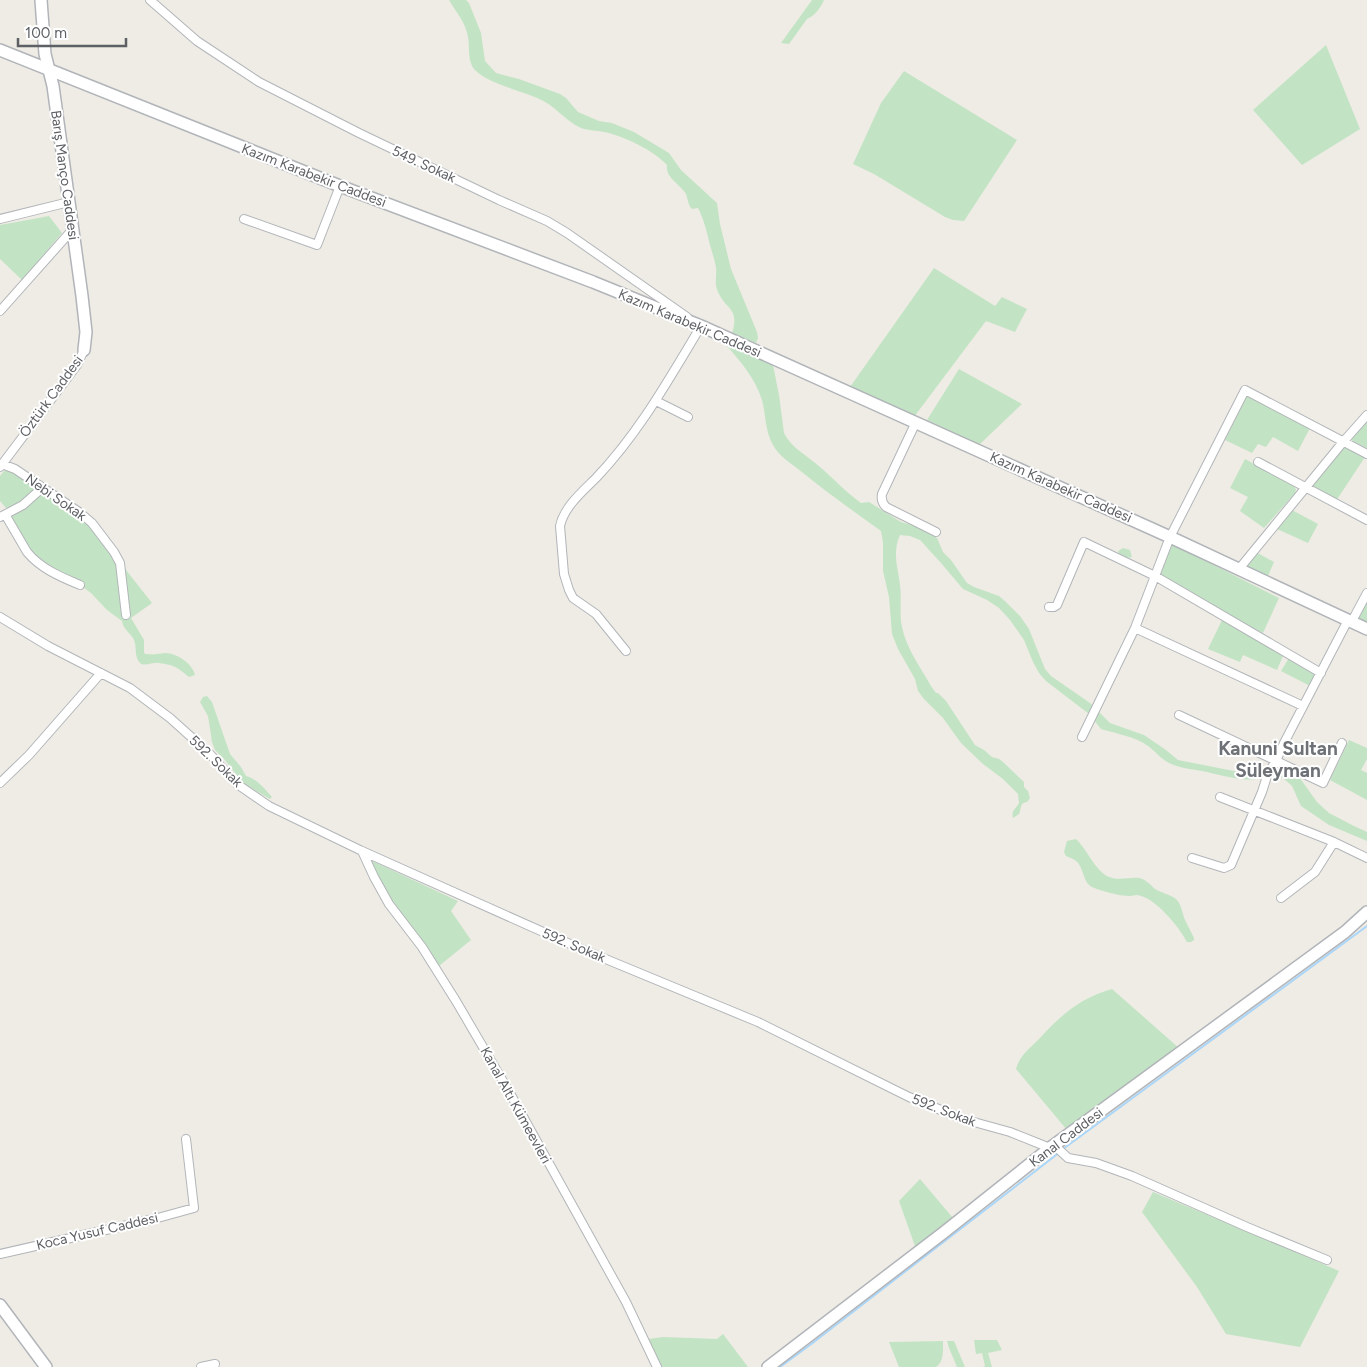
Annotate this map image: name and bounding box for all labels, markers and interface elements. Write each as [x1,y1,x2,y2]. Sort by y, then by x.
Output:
scale bar [18,15,125,47]
text: 100 m [25,24,67,42]
street label: Barış Manço Caddesi [47,109,82,241]
street label: Kazım Karabekir Caddesi [239,140,389,211]
street label: 549. Sokak [389,142,459,187]
street label: Kazım Karabekir Caddesi [616,286,764,361]
street label: Öztürk Caddesi [16,352,87,440]
street label: Kazım Karabekir Caddesi [987,448,1134,526]
street label: Nebi Sokak [22,470,90,525]
street label: 592. Sokak [185,732,246,791]
district label: Kanuni Sultan Süleyman [1218,737,1338,782]
street label: 592. Sokak [539,924,608,967]
street label: Kanal Altı Kümeevleri [476,1044,555,1167]
street label: 592. Sokak [909,1090,979,1131]
street label: Kanal Caddesi [1026,1104,1107,1171]
street label: Koca Yusuf Caddesi [34,1209,160,1254]

